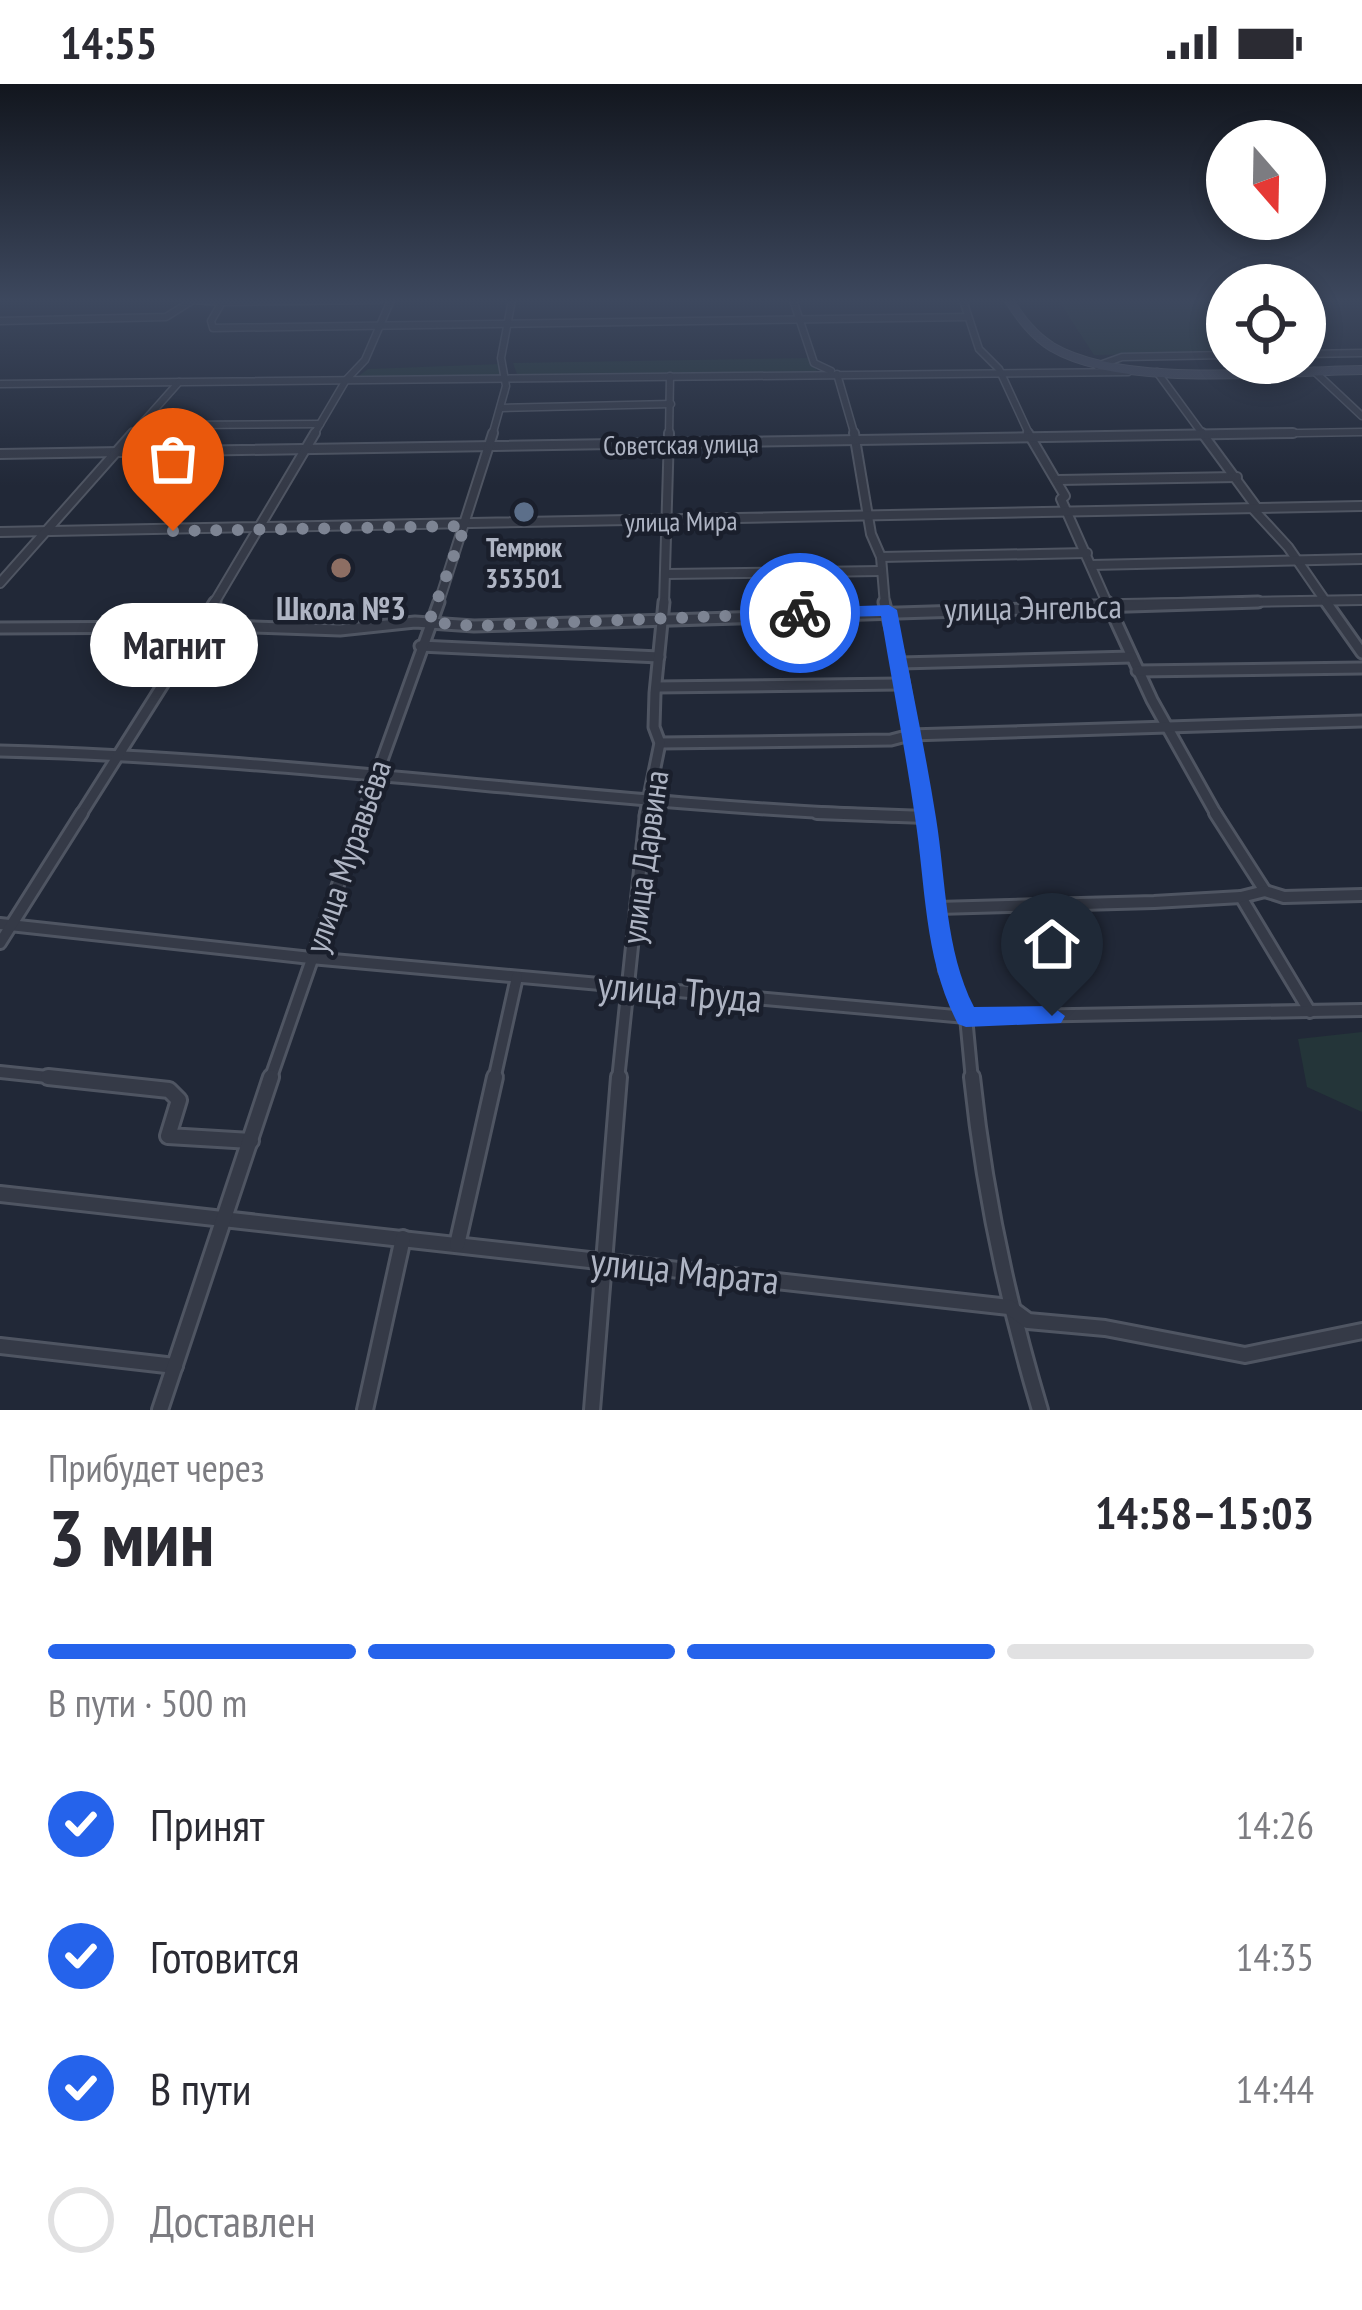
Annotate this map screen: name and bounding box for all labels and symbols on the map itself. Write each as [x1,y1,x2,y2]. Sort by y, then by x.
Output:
north arrow [1206,120,1326,240]
pin [122,408,224,531]
street label: Советская улица [603,426,759,462]
marker: Темрюк 353501 [511,499,537,525]
street label: улица Мира [624,503,738,539]
place label: Темрюк 353501 [485,530,563,595]
courier [740,553,860,673]
marker: Школа №3 [328,555,354,581]
street label: улица Энгельса [944,584,1122,630]
place label: Школа №3 [276,586,406,629]
callout: Магнит [89,603,257,687]
street label: улица Муравьёва [294,754,400,958]
street label: улица Дарвина [611,767,677,947]
pin [1001,893,1103,1016]
street label: улица Труда [596,958,764,1024]
street label: улица Марата [588,1235,782,1305]

